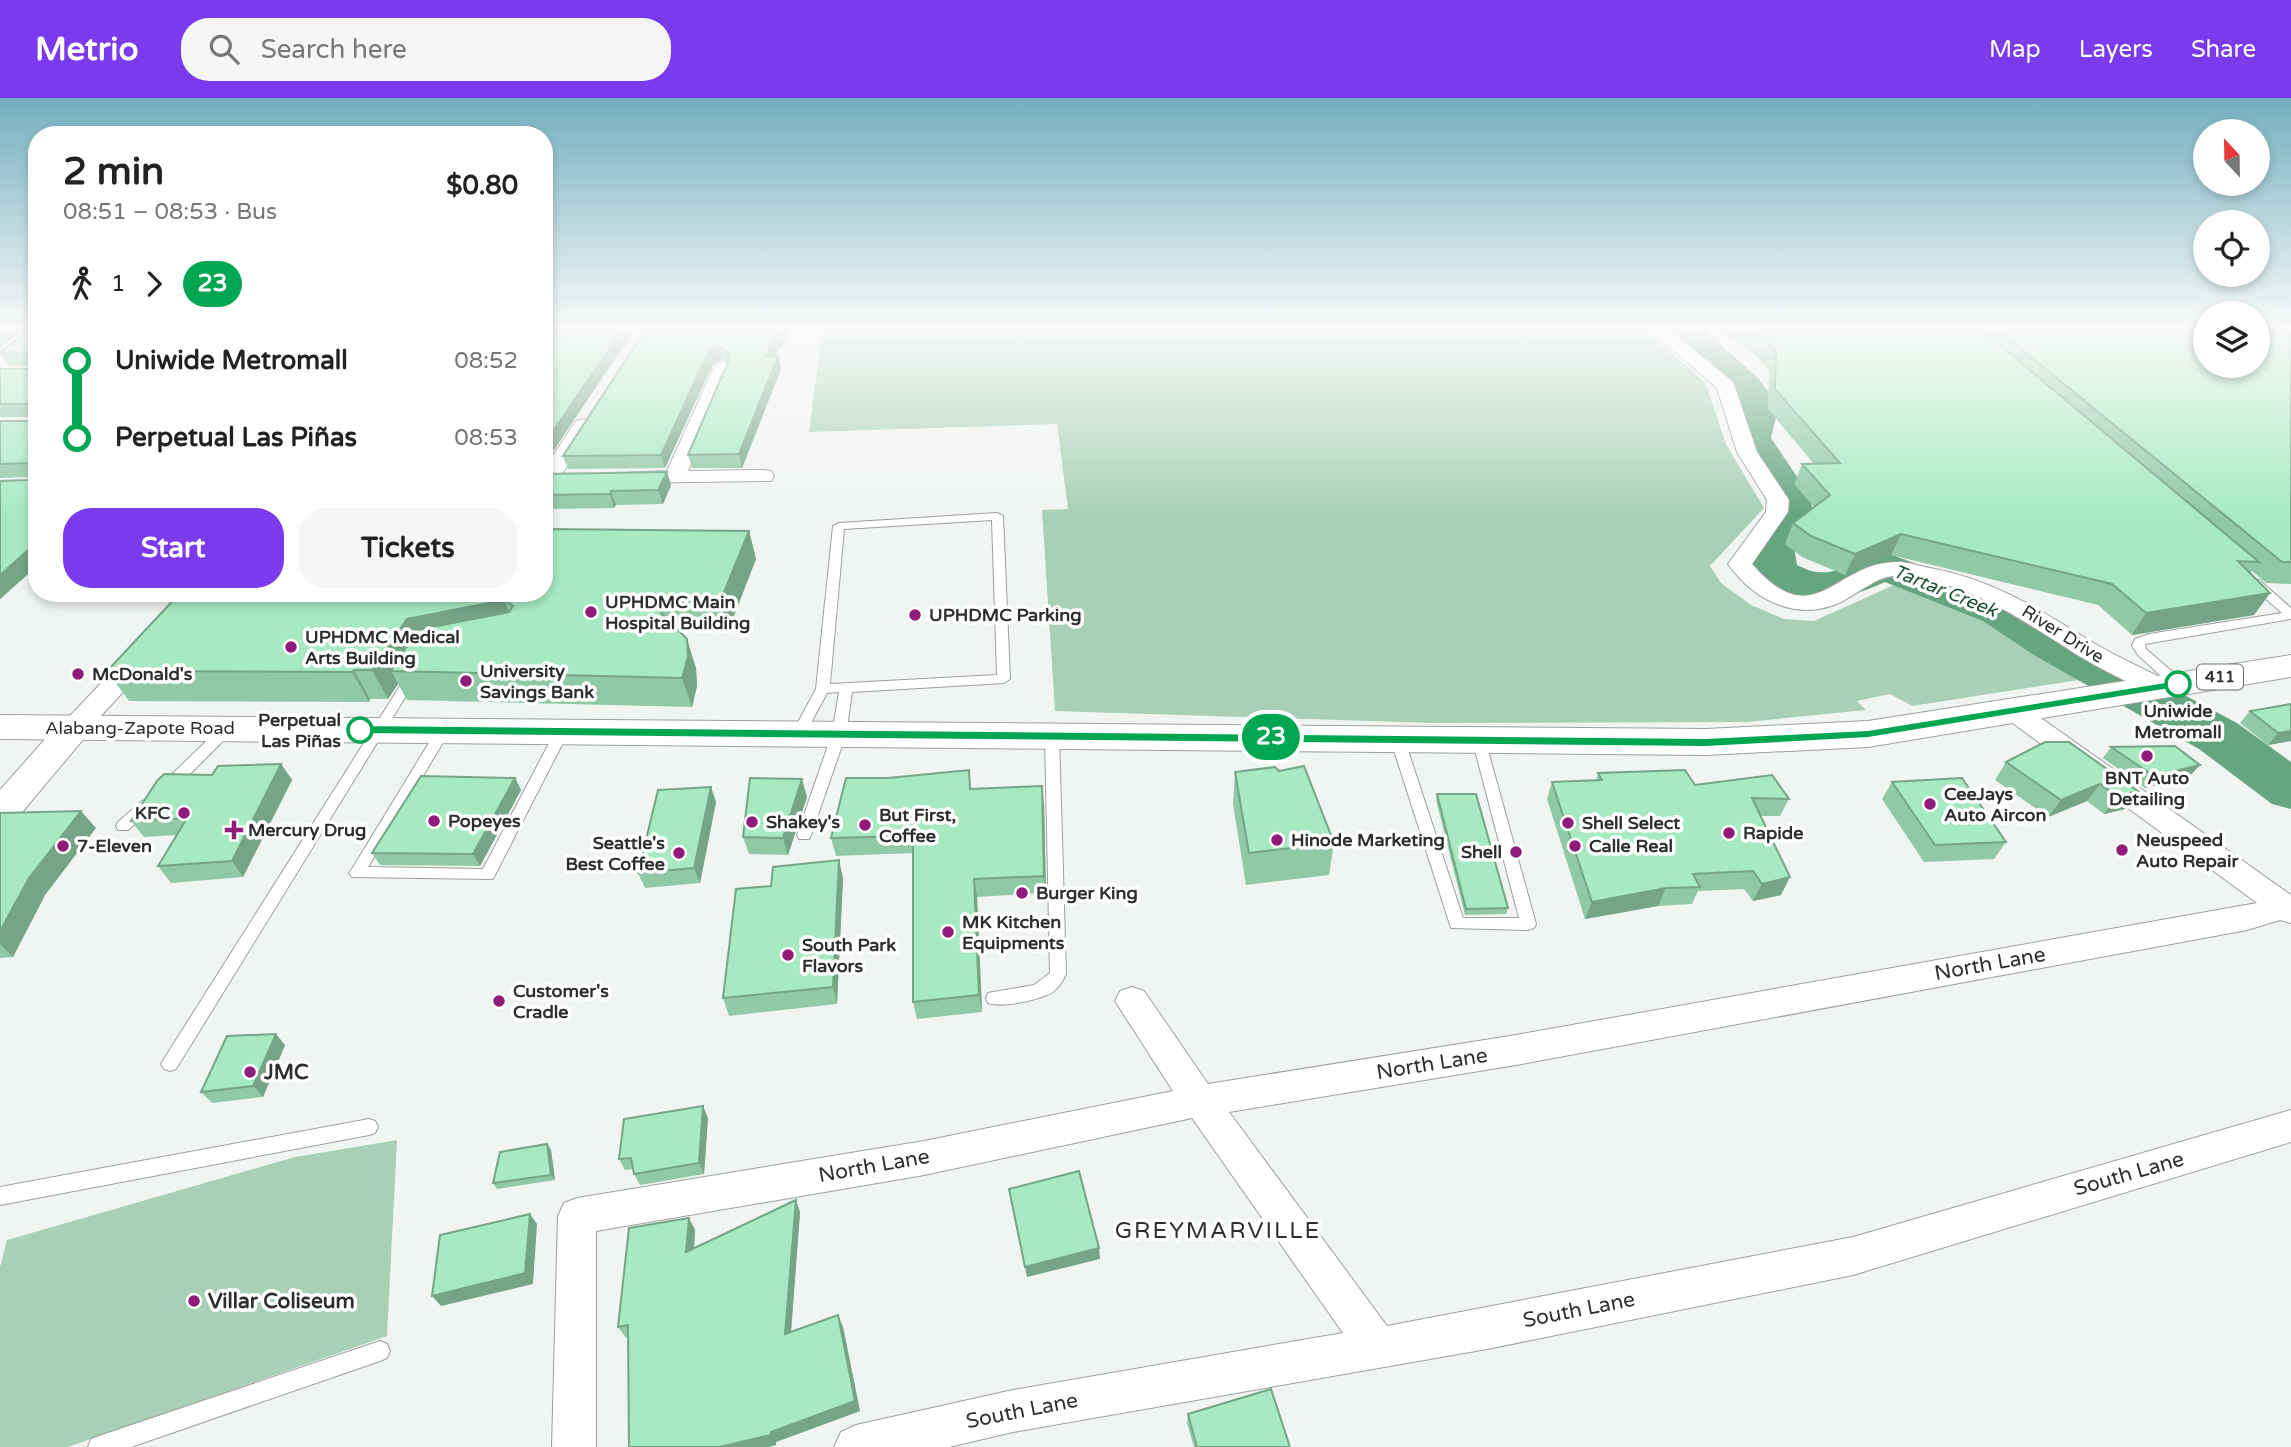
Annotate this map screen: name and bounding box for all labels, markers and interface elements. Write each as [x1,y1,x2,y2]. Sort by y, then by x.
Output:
search box [181,18,671,81]
text: Metrio [35,30,139,69]
icon: search [205,30,243,68]
text: Search here [261,34,407,65]
text: Map [1989,35,2041,64]
text: Layers [2079,35,2153,64]
text: Share [2191,35,2256,64]
north arrow [2193,119,2270,196]
map controls [2193,119,2270,378]
text: 2 min [63,149,164,195]
text: $0.80 [446,170,518,201]
text: 08:51 – 08:53 · Bus [63,198,277,226]
button: locate [2193,210,2270,287]
icon: walk [63,265,101,303]
icon: forward [135,265,173,303]
text: 23 [197,269,228,298]
text: 1 [111,270,125,298]
button: layers [2193,301,2270,378]
text: Uniwide Metromall [115,345,348,376]
text: 08:52 [454,347,518,375]
text: Perpetual Las Piñas [115,422,357,453]
text: 08:53 [454,424,518,452]
button: Start [63,508,284,588]
button: Tickets [298,508,518,588]
water label: Tartar Creek [1890,560,2002,622]
place label: UPHDMC Main Hospital Building [605,591,750,634]
street label: River Drive [2018,600,2108,668]
marker: UPHDMC Main Hospital Building [583,604,599,620]
place label: UPHDMC Parking [929,604,1082,626]
marker: UPHDMC Parking [907,607,923,623]
place label: UPHDMC Medical Arts Building [305,626,460,669]
marker: UPHDMC Medical Arts Building [283,639,299,655]
place label: University Savings Bank [480,660,594,703]
place label: McDonald's [92,663,193,685]
road number: 411 [2197,664,2243,690]
marker: McDonald's [70,666,86,682]
marker: Uniwide Metromall [2165,671,2191,697]
marker: University Savings Bank [458,673,474,689]
place label: Uniwide Metromall [2134,700,2222,743]
place label: Perpetual Las Piñas [258,709,341,752]
line badge: 23 [1240,714,1302,760]
street label: Alabang-Zapote Road [45,717,235,739]
marker: Perpetual Las Piñas [347,717,373,743]
text: 23 [1256,722,1286,751]
marker: BNT Auto Detailing [2139,748,2155,764]
place label: BNT Auto Detailing [2105,767,2189,810]
place label: CeeJays Auto Aircon [1944,783,2046,826]
marker: CeeJays Auto Aircon [1922,796,1938,812]
place label: KFC [135,802,170,824]
place label: But First, Coffee [879,804,956,847]
marker: KFC [176,805,192,821]
place label: Popeyes [448,810,521,832]
place label: Shakey's [766,811,840,833]
place label: Shell Select [1582,812,1680,834]
marker: Popeyes [426,813,442,829]
marker: Shakey's [744,814,760,830]
marker: Shell Select [1560,815,1576,831]
marker: But First, Coffee [857,817,873,833]
place label: Mercury Drug [248,819,366,841]
marker: Mercury Drug [226,822,242,838]
place label: Rapide [1743,822,1803,844]
marker: Rapide [1721,825,1737,841]
place label: Hinode Marketing [1291,829,1445,851]
place label: Neuspeed Auto Repair [2136,829,2239,872]
place label: Seattle's Best Coffee [565,832,665,875]
marker: Hinode Marketing [1269,832,1285,848]
place label: 7-Eleven [77,835,152,857]
place label: Calle Real [1589,835,1673,857]
marker: 7-Eleven [55,838,71,854]
marker: Calle Real [1567,838,1583,854]
place label: Shell [1461,841,1502,863]
marker: Neuspeed Auto Repair [2114,842,2130,858]
marker: Shell [1508,844,1524,860]
marker: Seattle's Best Coffee [671,845,687,861]
place label: Burger King [1036,882,1138,904]
marker: Burger King [1014,885,1030,901]
place label: MK Kitchen Equipments [962,911,1065,954]
marker: MK Kitchen Equipments [940,924,956,940]
place label: South Park Flavors [802,934,896,977]
street label: North Lane [1933,942,2048,986]
marker: South Park Flavors [780,947,796,963]
place label: Customer's Cradle [513,980,609,1023]
marker: Customer's Cradle [491,993,507,1009]
street label: North Lane [1375,1043,1489,1085]
place label: JMC [263,1060,309,1085]
marker: JMC [242,1064,258,1080]
street label: North Lane [817,1144,932,1188]
street label: South Lane [2071,1146,2187,1202]
district label: GREYMARVILLE [1115,1217,1321,1245]
street label: South Lane [1521,1287,1637,1333]
place label: Villar Coliseum [208,1289,355,1314]
marker: Villar Coliseum [186,1293,202,1309]
street label: South Lane [964,1388,1080,1434]

